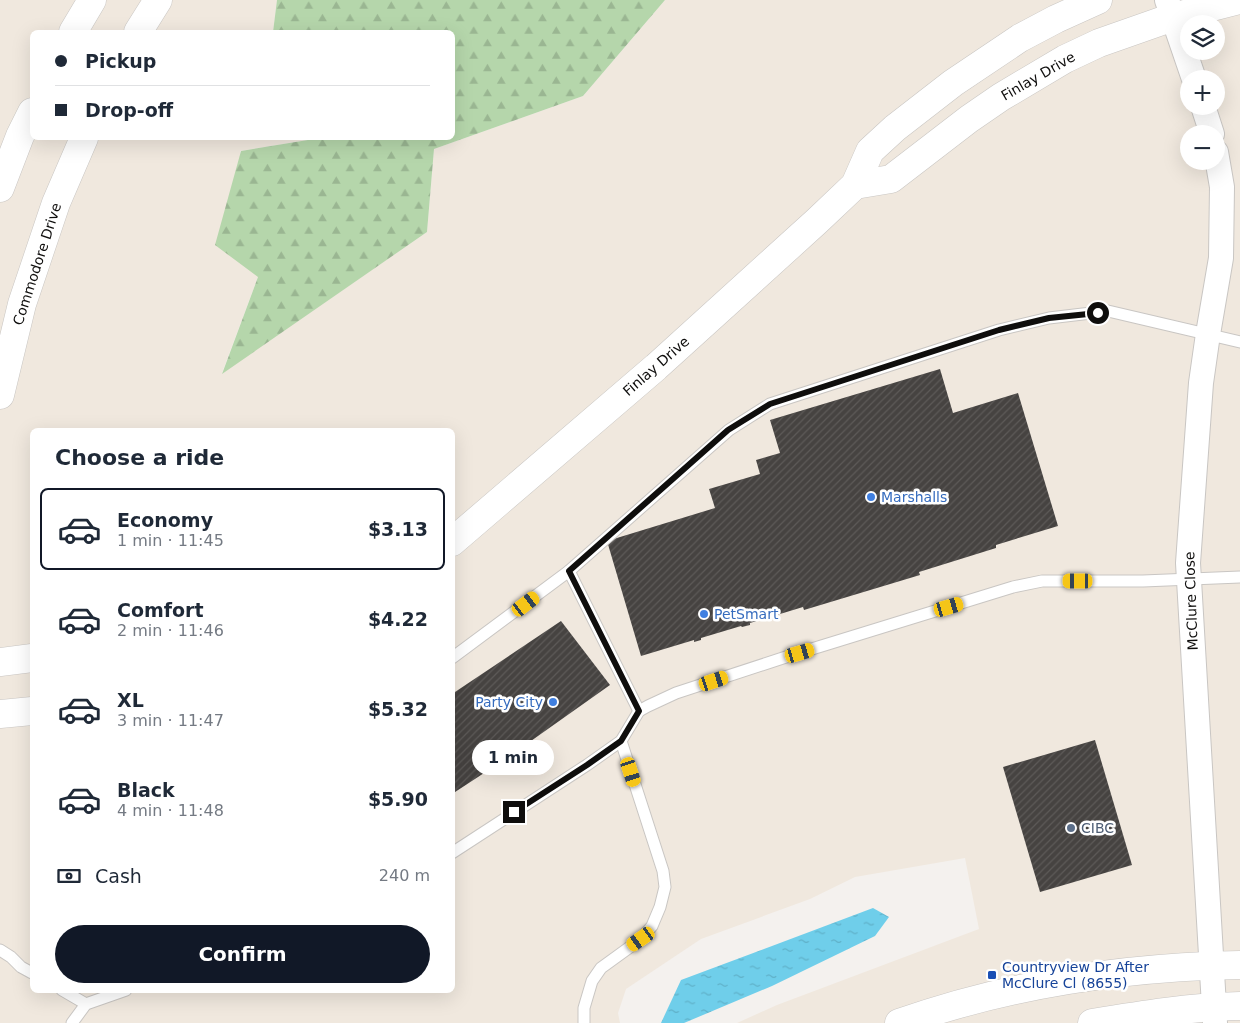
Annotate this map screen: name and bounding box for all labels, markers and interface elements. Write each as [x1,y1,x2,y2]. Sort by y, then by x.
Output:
map controls [1180,15,1225,170]
button: layers [1180,15,1225,60]
street label: Finlay Drive [998,48,1078,104]
text: Pickup [85,50,156,72]
button: + [1180,70,1225,115]
text: Drop-off [85,99,173,121]
button: − [1180,125,1225,170]
street label: Commodore Drive [10,201,64,327]
route start [1087,302,1109,324]
street label: Finlay Drive [620,333,692,399]
text: Choose a ride [55,445,224,470]
place label: Marshalls [881,489,947,505]
marker: Marshalls [865,491,877,503]
icon: car [57,507,102,552]
text: Economy [117,509,213,531]
text: $3.13 [368,518,428,540]
text: 1 min · 11:45 [117,531,224,550]
street label: McClure Close [1181,551,1201,651]
car [1063,574,1093,589]
car [509,589,542,619]
car [932,596,965,618]
icon: car [57,597,102,642]
text: Comfort [117,599,204,621]
place label: PetSmart [714,606,779,622]
text: $4.22 [368,608,428,630]
marker: PetSmart [698,608,710,620]
text: 2 min · 11:46 [117,621,224,640]
car [783,642,816,664]
car [697,669,730,693]
icon: car [57,687,102,732]
text: XL [117,689,144,711]
place label: Party City [475,694,543,710]
marker: Party City [547,696,559,708]
text: $5.32 [368,698,428,720]
text: 3 min · 11:47 [117,711,224,730]
callout: 1 min [473,740,555,774]
text: 1 min [488,748,538,767]
car [619,755,642,789]
icon: car [57,777,102,822]
text: Black [117,779,175,801]
text: $5.90 [368,788,428,810]
text: 4 min · 11:48 [117,801,224,820]
route end [503,801,525,823]
place label: CIBC [1081,820,1114,836]
marker: CIBC [1065,822,1077,834]
icon: cash [55,862,83,890]
text: Cash [95,865,142,887]
text: 240 m [379,866,430,885]
car [624,924,657,954]
button: Confirm [55,925,430,983]
place label: Countryview Dr After McClure Cl (8655) [1002,959,1149,991]
marker: Countryview Dr After McClure Cl (8655) [986,969,998,981]

